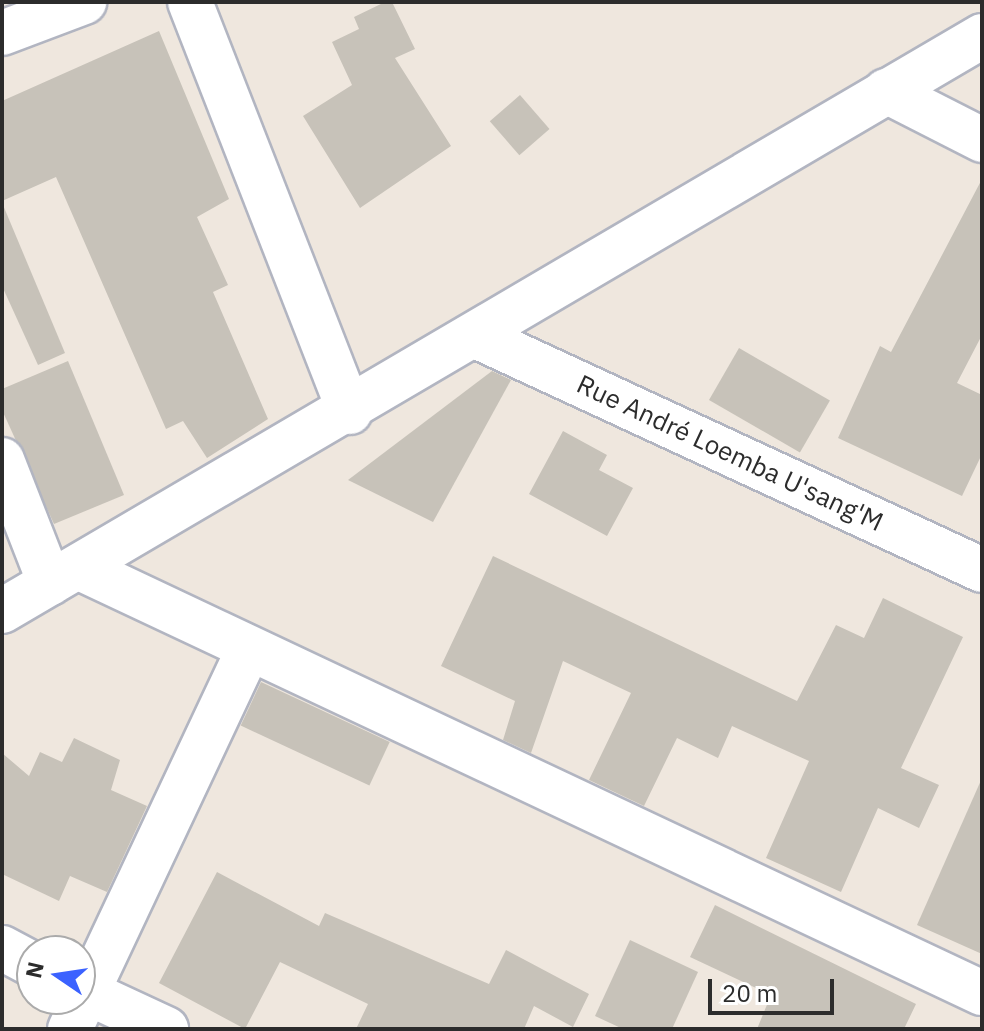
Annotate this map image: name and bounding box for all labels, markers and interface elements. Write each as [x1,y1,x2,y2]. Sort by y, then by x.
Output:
street label: Rue André Loemba U'sang'M [572,368,888,538]
north arrow [16,935,96,1015]
text: N [18,959,50,981]
scale bar [712,963,838,1013]
text: 20 m [722,977,777,1009]

